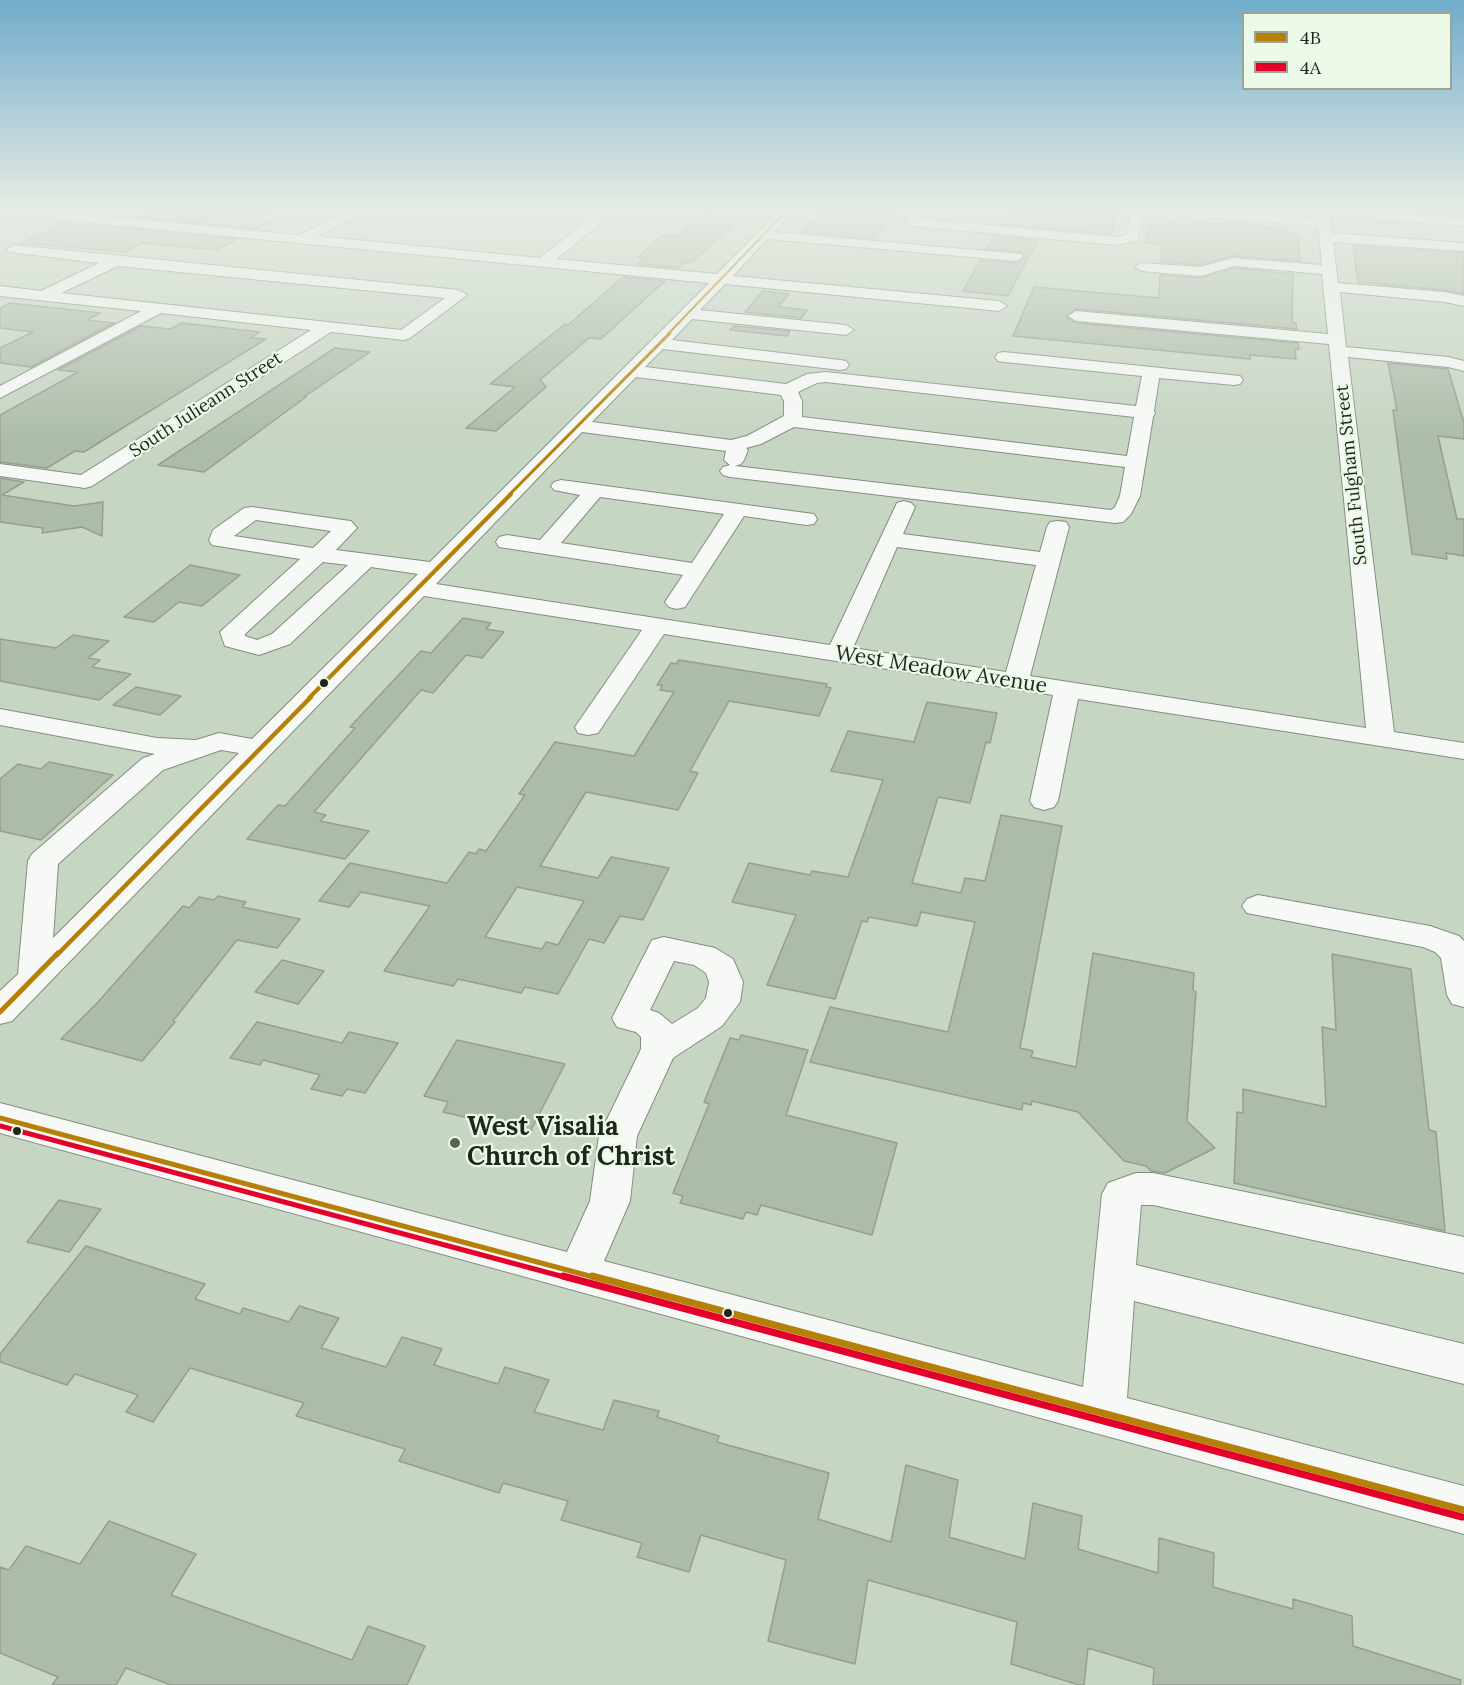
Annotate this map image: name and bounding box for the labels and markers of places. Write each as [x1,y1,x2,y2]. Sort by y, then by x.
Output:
unlabelled marker [318,677,330,689]
place label: West Visalia Church of Christ [467,1112,675,1174]
unlabelled marker [11,1125,23,1137]
marker: West Visalia Church of Christ [448,1136,462,1150]
unlabelled marker [722,1307,734,1319]

